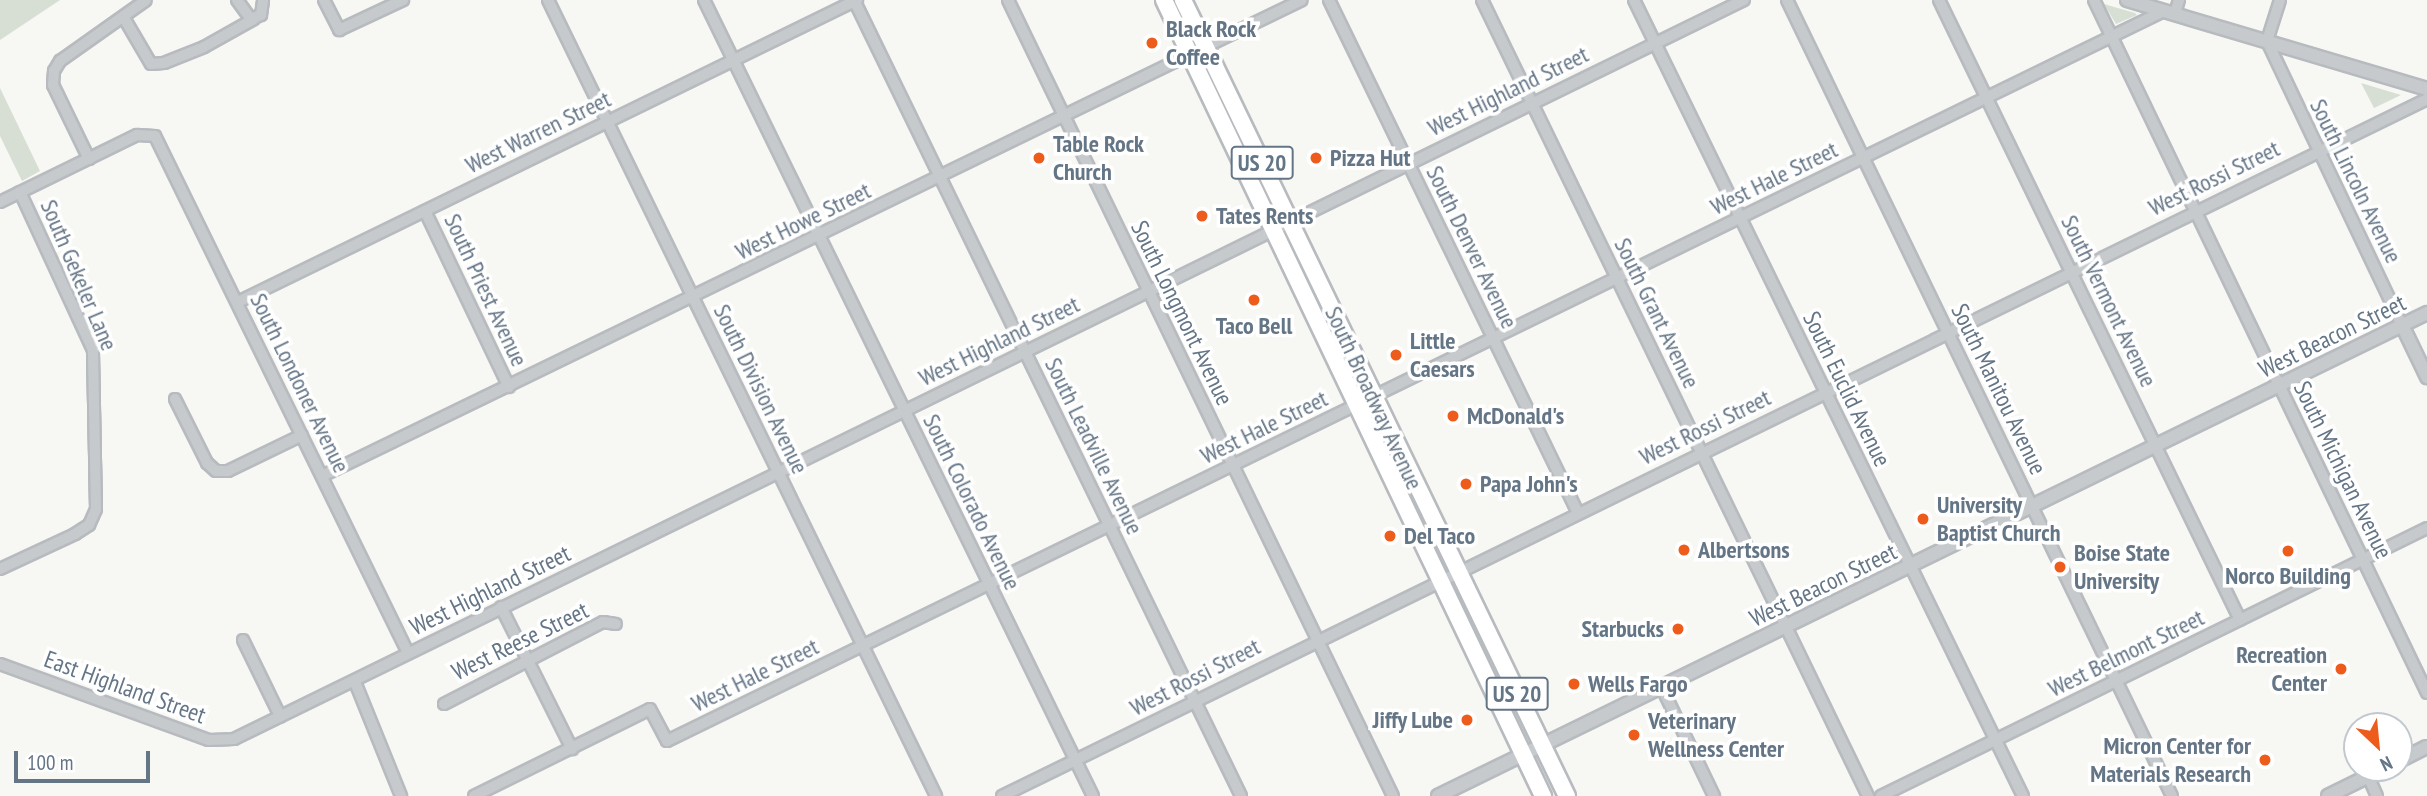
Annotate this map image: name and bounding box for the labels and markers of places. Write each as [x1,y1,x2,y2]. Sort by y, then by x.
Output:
place label: Black Rock Coffee [1166,15,1257,71]
marker: Black Rock Coffee [1144,35,1160,51]
place label: Table Rock Church [1053,130,1144,186]
place label: Pizza Hut [1330,144,1410,172]
marker: Table Rock Church [1031,150,1047,166]
marker: Pizza Hut [1308,150,1324,166]
place label: Tates Rents [1216,202,1313,230]
marker: Tates Rents [1194,208,1210,224]
marker: Taco Bell [1246,292,1262,308]
place label: Taco Bell [1216,312,1292,340]
place label: Little Caesars [1410,327,1475,383]
marker: Little Caesars [1388,347,1404,363]
place label: McDonald's [1467,402,1564,430]
marker: McDonald's [1445,408,1461,424]
place label: Papa John's [1480,470,1578,498]
marker: Papa John's [1458,476,1474,492]
place label: University Baptist Church [1937,491,2061,547]
marker: University Baptist Church [1915,511,1931,527]
place label: Del Taco [1404,522,1476,550]
marker: Del Taco [1382,528,1398,544]
place label: Albertsons [1698,536,1790,564]
place label: Boise State University [2074,539,2170,595]
marker: Albertsons [1676,542,1692,558]
marker: Norco Building [2280,543,2296,559]
marker: Boise State University [2052,559,2068,575]
place label: Norco Building [2225,562,2351,590]
place label: Starbucks [1582,615,1664,643]
marker: Starbucks [1670,621,1686,637]
place label: Recreation Center [2236,641,2327,697]
marker: Recreation Center [2333,661,2349,677]
place label: Wells Fargo [1588,670,1688,698]
marker: Wells Fargo [1566,676,1582,692]
place label: Jiffy Lube [1372,706,1453,734]
place label: Veterinary Wellness Center [1648,707,1784,763]
marker: Jiffy Lube [1459,712,1475,728]
marker: Veterinary Wellness Center [1626,727,1642,743]
place label: Micron Center for Materials Research [2090,732,2251,788]
marker: Micron Center for Materials Research [2257,752,2273,768]

